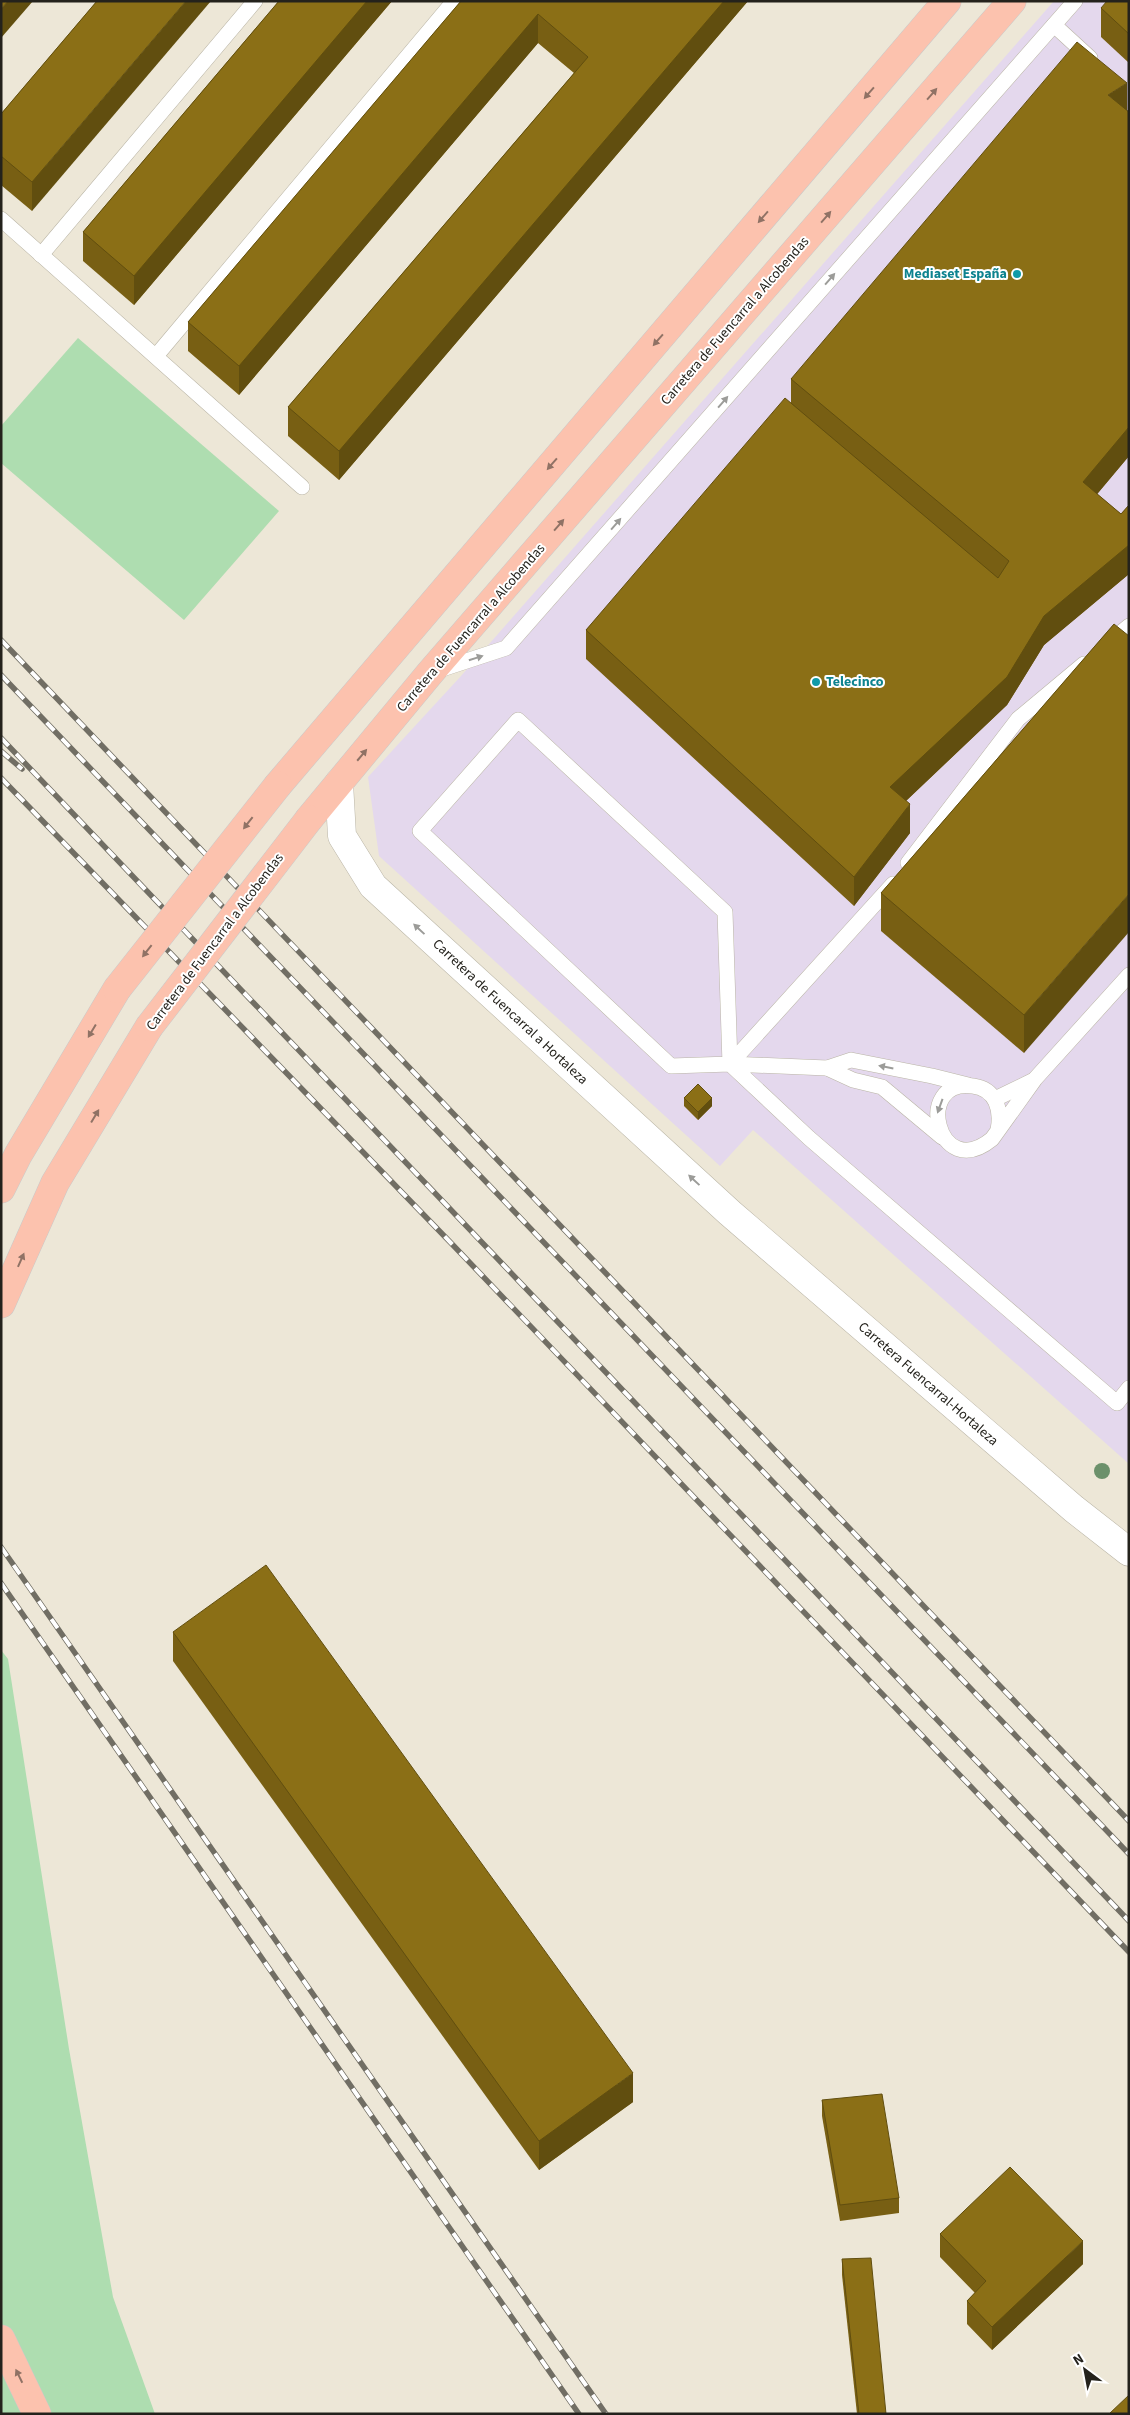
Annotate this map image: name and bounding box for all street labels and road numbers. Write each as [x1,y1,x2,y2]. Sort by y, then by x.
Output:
street label: Carretera de Fuencarral a Alcobendas [656,232,814,410]
street label: Carretera de Fuencarral a Alcobendas [392,539,550,717]
street label: Carretera de Fuencarral a Alcobendas [142,849,289,1035]
street label: Carretera de Fuencarral a Hortaleza [428,934,592,1090]
street label: Carretera Fuencarral-Hortaleza [853,1317,1003,1451]

